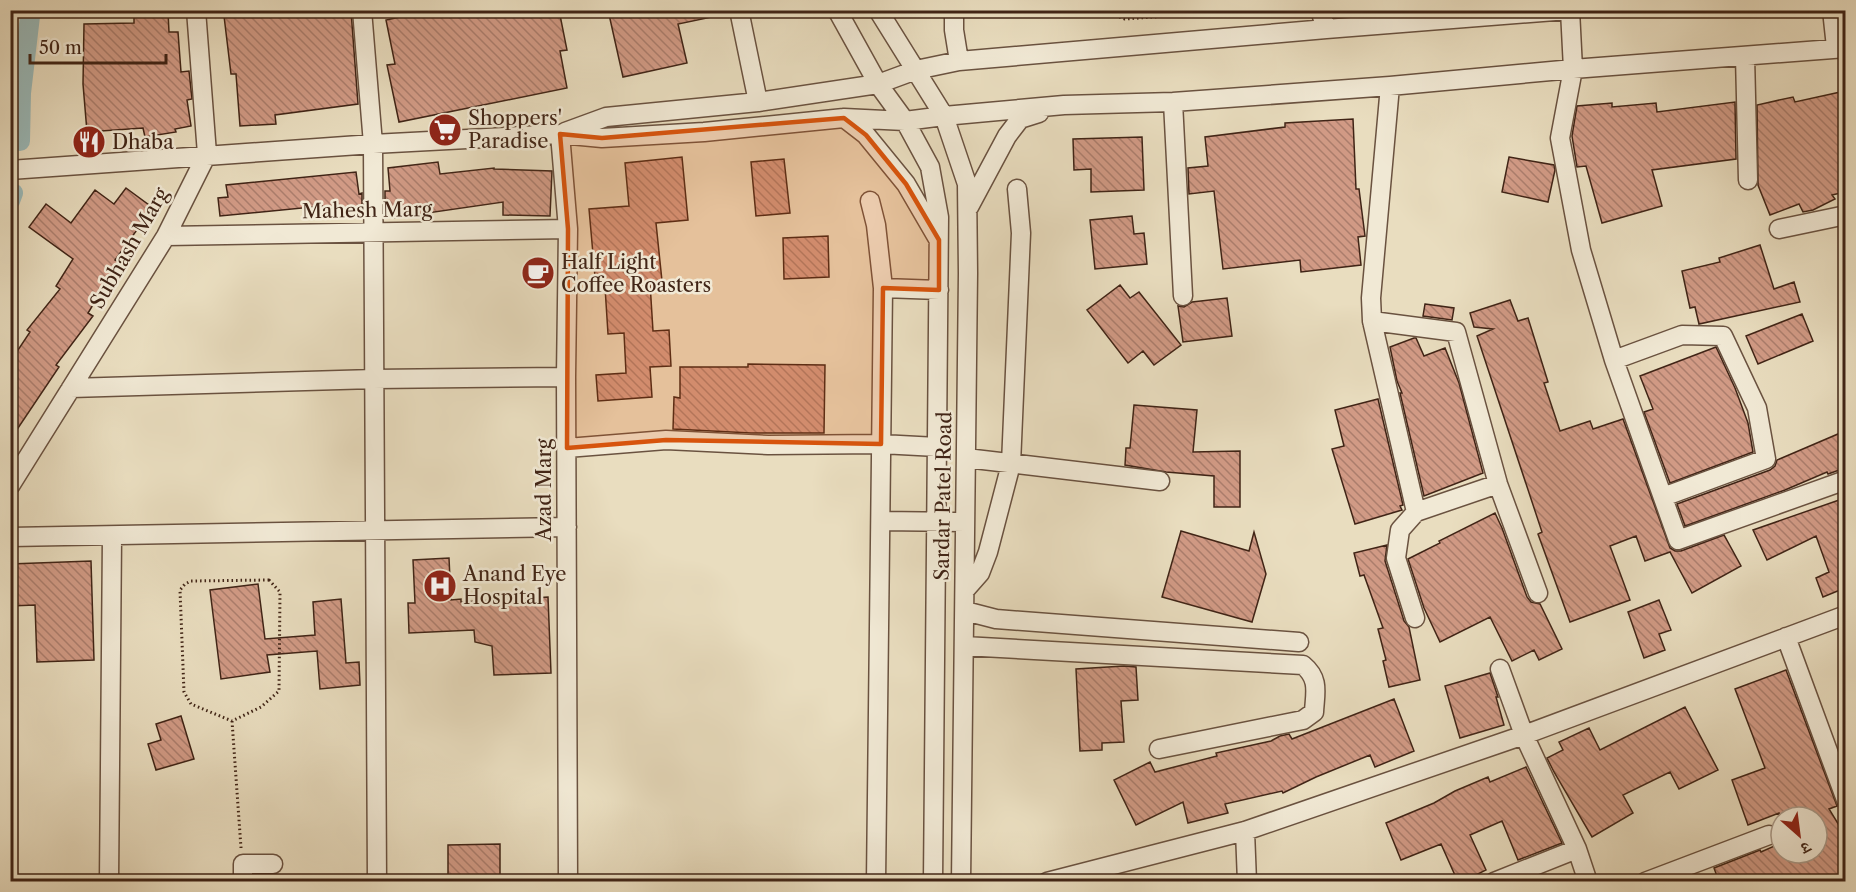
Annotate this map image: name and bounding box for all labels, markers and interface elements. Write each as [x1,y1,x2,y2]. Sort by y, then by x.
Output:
scale bar [30,27,166,65]
text: 50 m [39,37,82,59]
place label: Shoppers' Paradise [468,106,562,153]
supermarket icon: Shoppers' Paradise [427,112,463,148]
restaurant icon: Dhaba [71,124,107,160]
place label: Dhaba [112,130,174,154]
street label: Subhash Marg [85,183,173,313]
street label: Mahesh Marg [302,197,433,223]
place label: Half Light Coffee Roasters [561,250,711,297]
cafe icon: Half Light Coffee Roasters [520,255,556,291]
street label: Sardar Patel Road [930,411,956,581]
street label: Azad Marg [532,438,556,542]
place label: Anand Eye Hospital [462,562,566,609]
hospital icon: Anand Eye Hospital [422,568,458,604]
north arrow [1769,805,1829,865]
text: उ [1796,837,1815,860]

